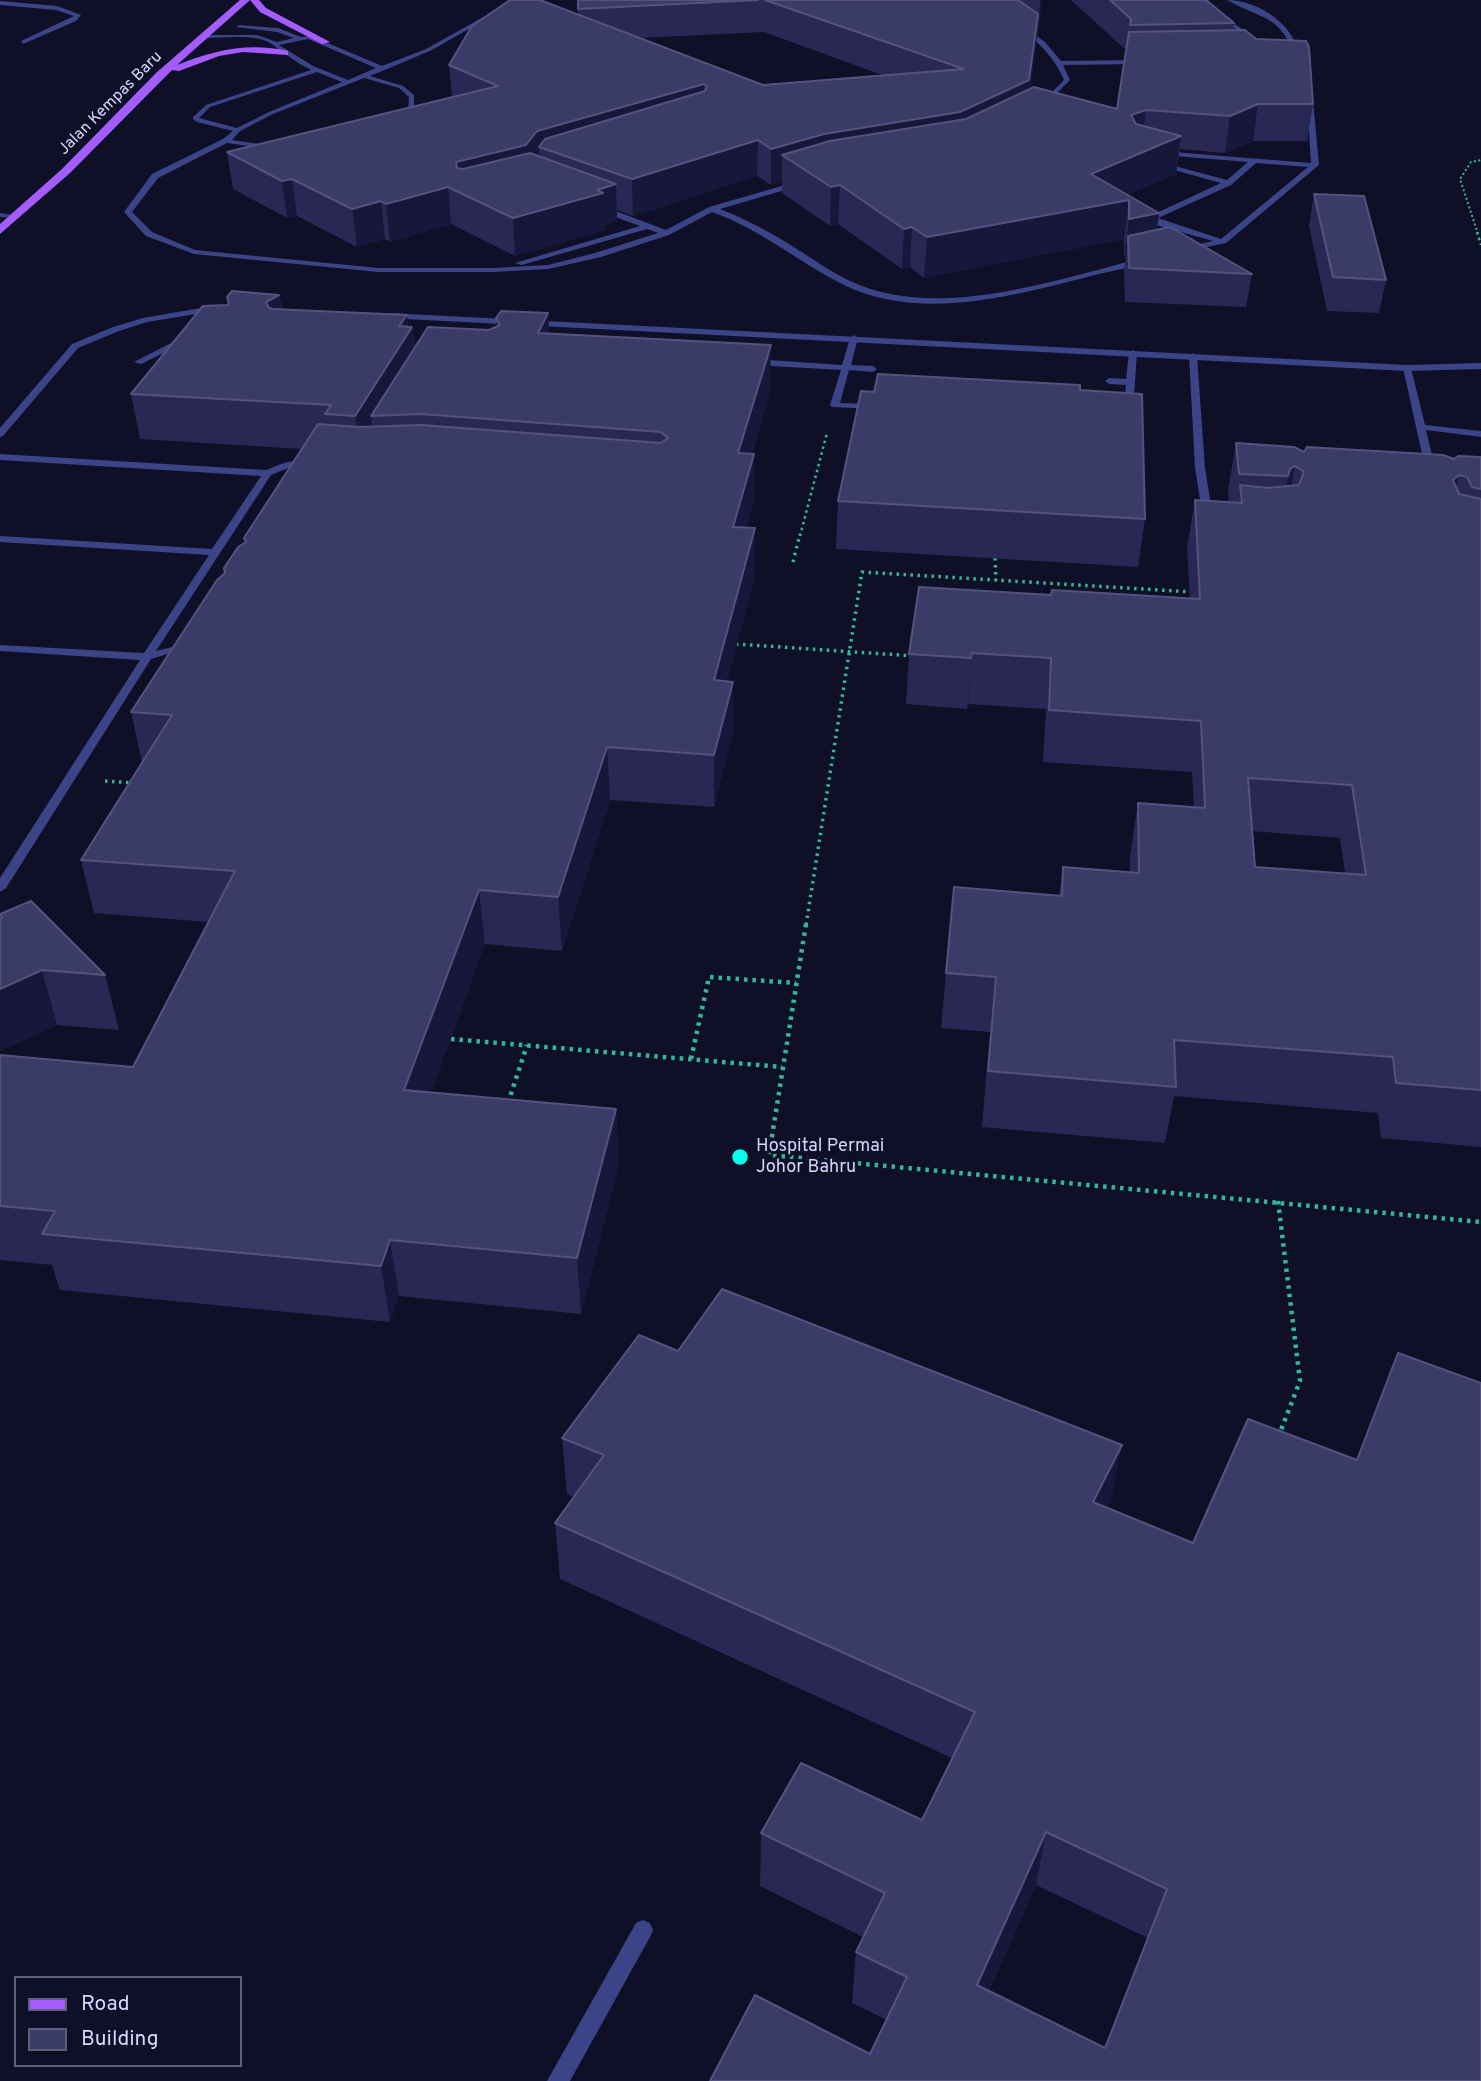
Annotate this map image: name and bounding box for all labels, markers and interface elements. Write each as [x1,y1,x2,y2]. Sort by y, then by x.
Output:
street label: Jalan Kempas Baru [55,48,167,160]
place label: Hospital Permai Johor Bahru [756,1136,884,1178]
marker: Hospital Permai Johor Bahru [730,1147,750,1167]
legend [14,1976,242,2067]
text: Road [81,1991,130,2018]
text: Building [81,2026,159,2053]

